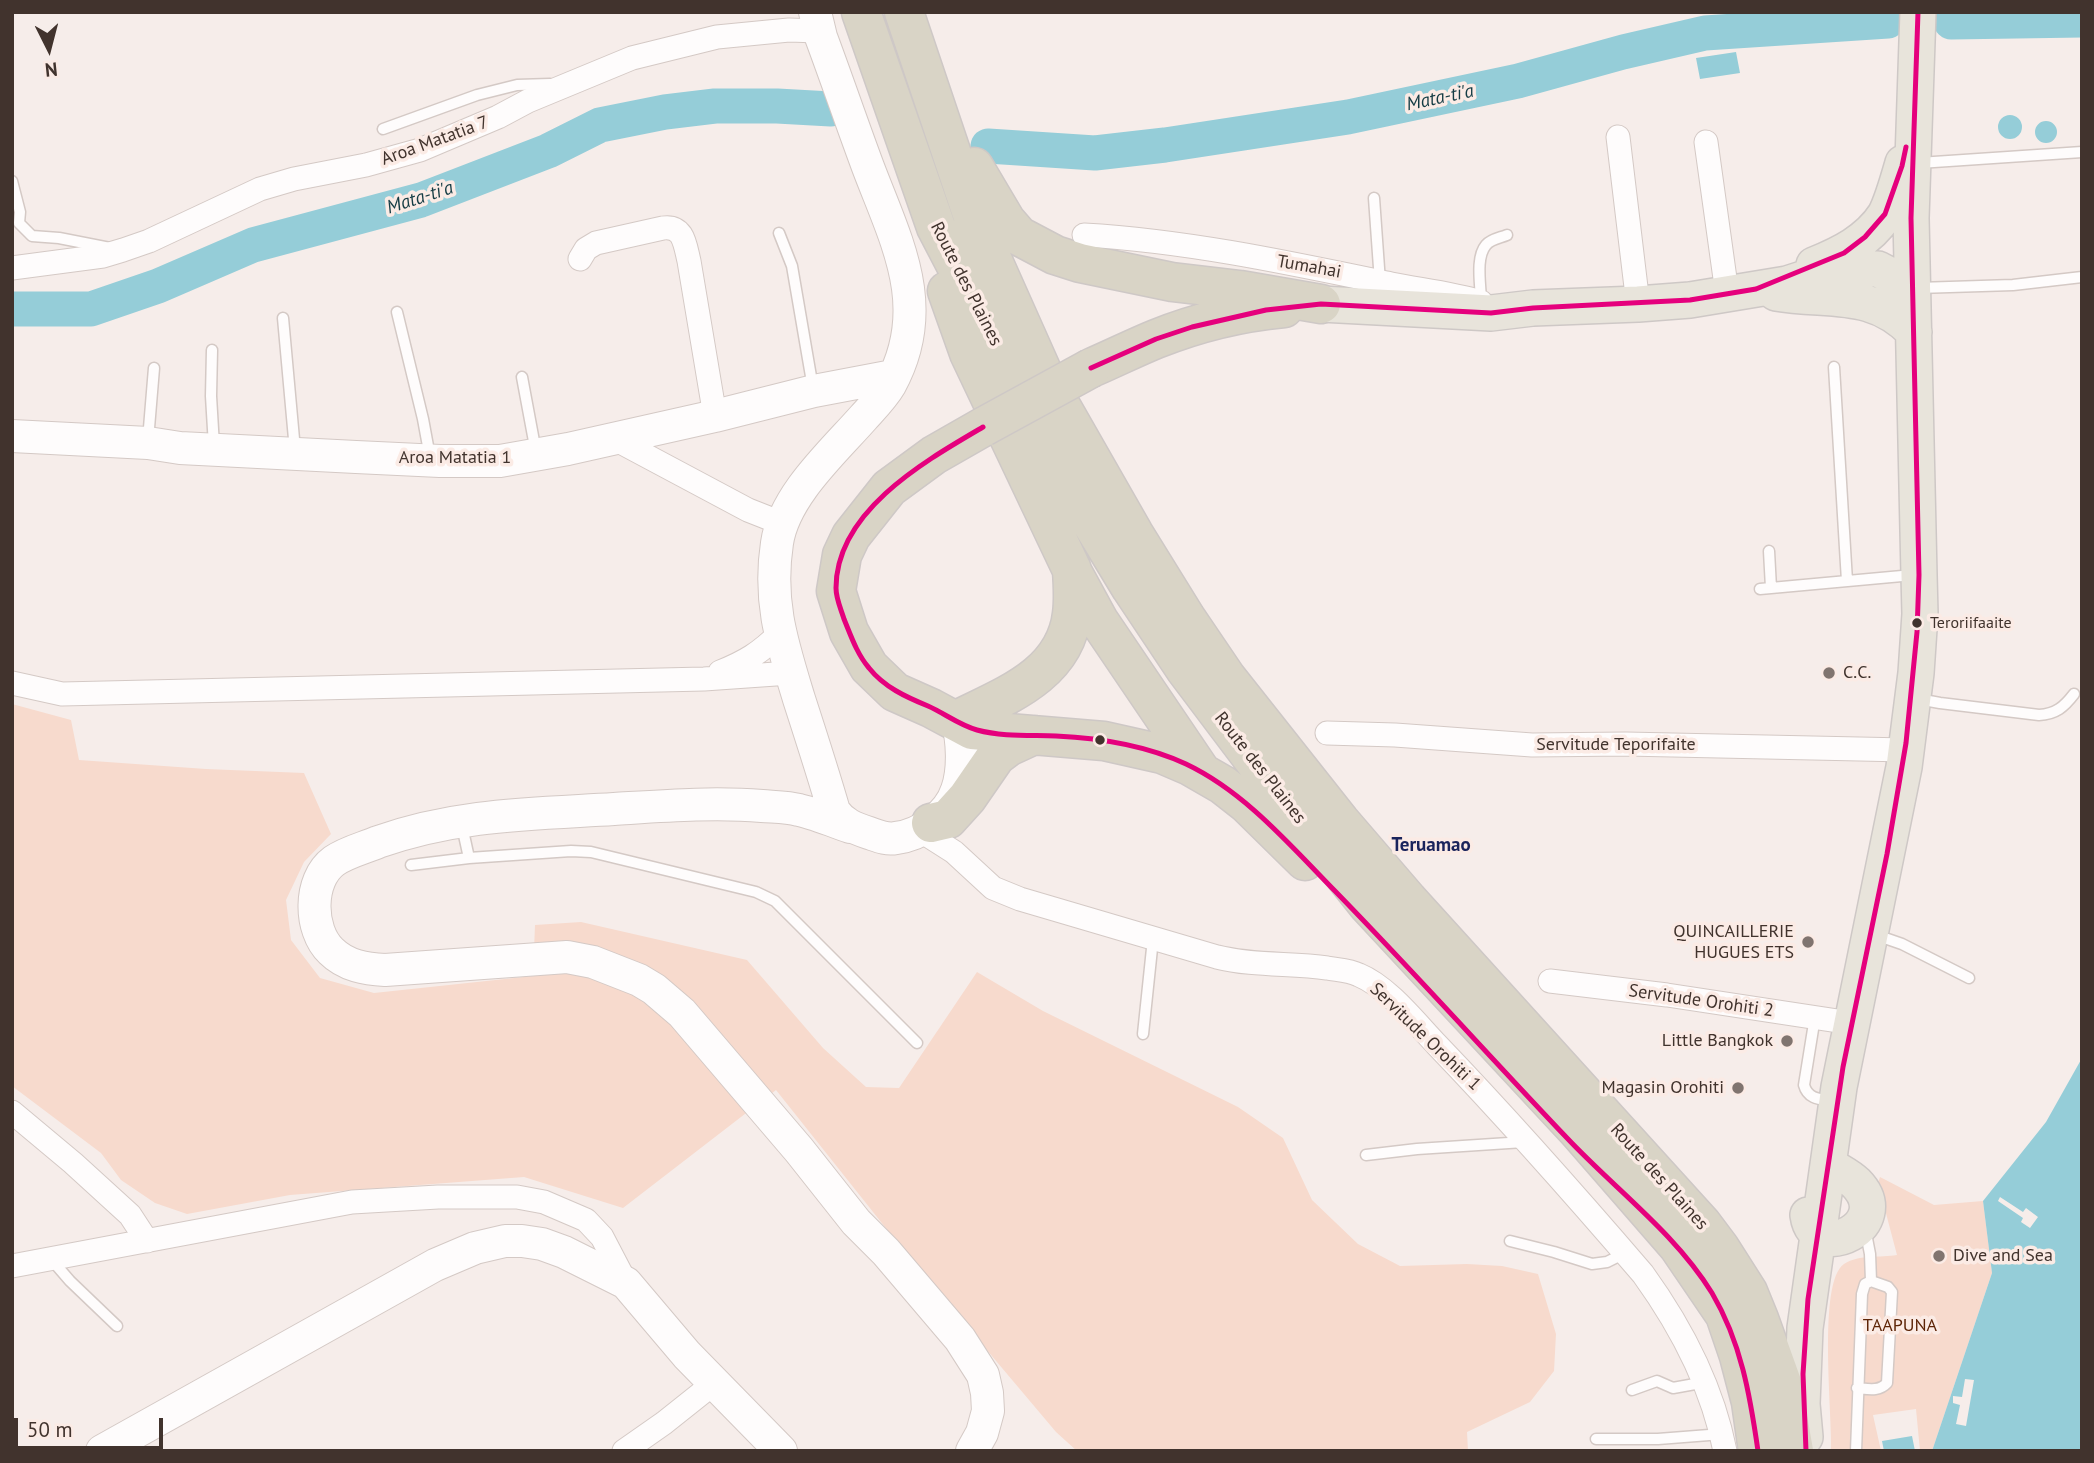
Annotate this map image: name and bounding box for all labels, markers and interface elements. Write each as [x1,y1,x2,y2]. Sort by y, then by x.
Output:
north arrow [14,14,84,84]
text: N [44,57,59,82]
water label: Mata-ti'a [1404,80,1476,116]
street label: Aroa Matatia 7 [378,112,492,170]
water label: Mata-ti'a [384,177,456,219]
street label: Route des Plaines [926,219,1006,349]
street label: Tumahai [1275,251,1343,283]
street label: Aroa Matatia 1 [399,447,511,469]
place label: Teroriifaaite [1930,613,2012,633]
marker: Teroriifaaite [1910,616,1924,630]
place label: C.C. [1843,662,1871,684]
marker: C.C. [1821,665,1837,681]
street label: Route des Plaines [1210,708,1310,828]
unlabelled marker [1093,733,1107,747]
street label: Servitude Teporifaite [1536,734,1696,756]
district label: Teruamao [1391,835,1471,857]
place label: QUINCAILLERIE HUGUES ETS [1673,921,1794,964]
marker: QUINCAILLERIE HUGUES ETS [1800,934,1816,950]
street label: Servitude Orohiti 1 [1365,979,1485,1095]
street label: Servitude Orohiti 2 [1627,980,1775,1022]
place label: Little Bangkok [1662,1030,1773,1052]
marker: Little Bangkok [1779,1033,1795,1049]
place label: Magasin Orohiti [1602,1077,1724,1099]
marker: Magasin Orohiti [1730,1080,1746,1096]
street label: Route des Plaines [1606,1119,1712,1235]
place label: Dive and Sea [1953,1245,2053,1267]
marker: Dive and Sea [1931,1248,1947,1264]
park label: TAAPUNA [1863,1315,1937,1337]
scale bar [18,1404,166,1448]
text: 50 m [27,1416,73,1443]

